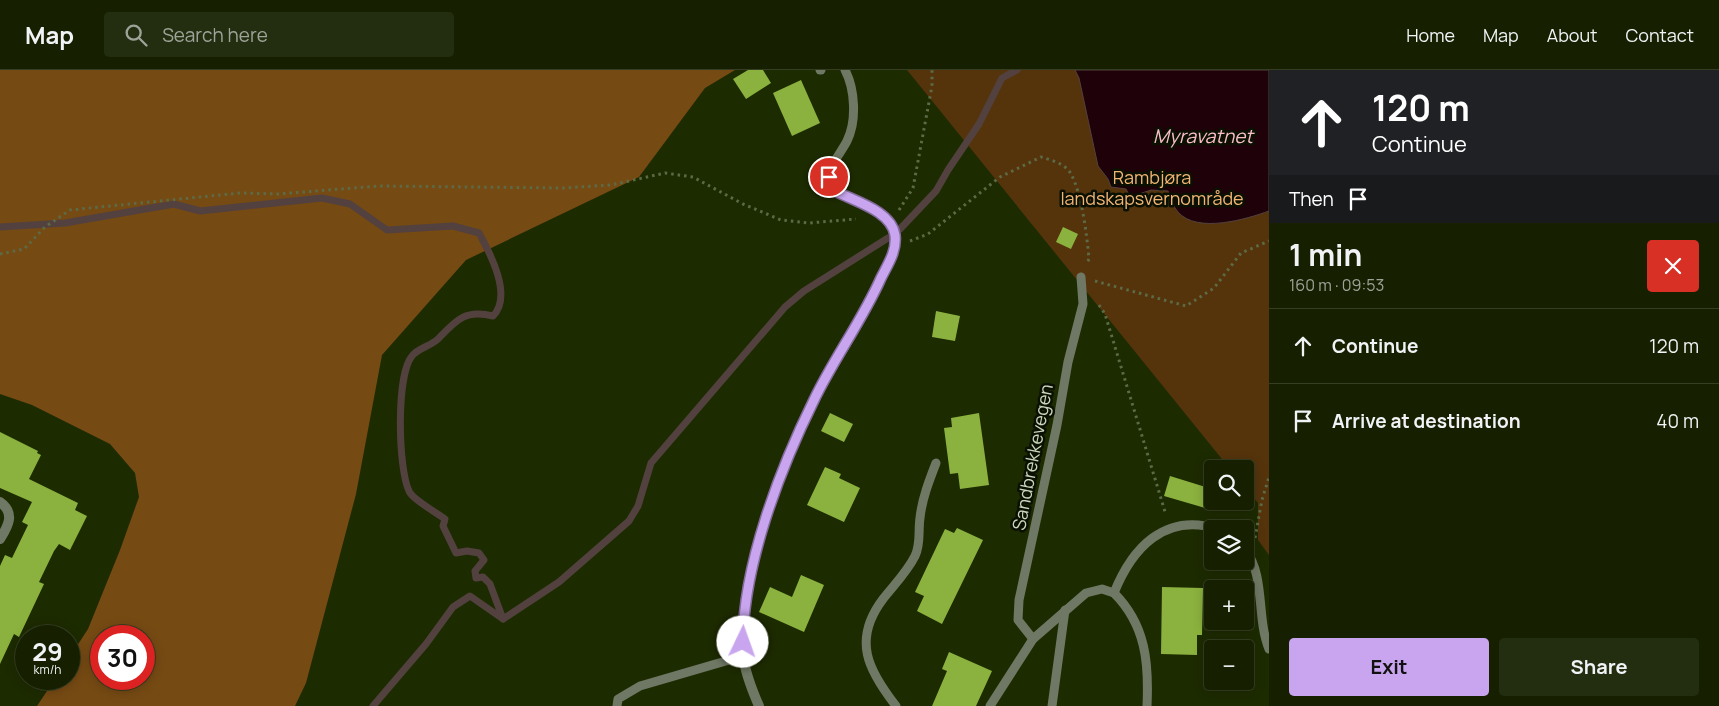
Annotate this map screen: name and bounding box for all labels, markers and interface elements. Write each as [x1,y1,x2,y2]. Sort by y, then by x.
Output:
search box [104,12,454,57]
text: Map [25,18,74,51]
icon: search [122,21,150,49]
text: Search here [162,22,268,48]
text: Home [1406,23,1455,47]
text: Map [1483,23,1519,47]
text: About [1547,23,1597,47]
text: Contact [1625,23,1694,47]
text: 120 m [1372,84,1470,132]
icon: ahead [1289,90,1354,155]
water label: Myravatnet [1153,123,1255,149]
text: Continue [1372,129,1467,159]
pin [808,156,850,198]
icon: arrive [815,163,843,191]
park label: Rambjøra landskapsvernområde [1060,165,1244,210]
icon: arrive [1344,185,1372,213]
text: Then [1289,186,1334,212]
text: 1 min [1289,234,1362,275]
button: close [1647,240,1699,292]
text: 160 m · 09:53 [1289,274,1384,296]
icon: ahead [1289,332,1317,360]
text: Continue [1332,333,1418,359]
text: 120 m [1649,333,1699,359]
street label: Sandbrekkevegen [1006,382,1058,532]
icon: arrive [1289,407,1317,435]
text: Arrive at destination [1332,408,1521,434]
text: 40 m [1656,408,1699,434]
map controls [1204,460,1254,690]
button: search [1204,460,1254,510]
button: layers [1204,520,1254,570]
button: + [1204,580,1254,630]
position arrow [716,615,768,667]
speed limit sign: 30 [90,625,155,690]
text: 29 [32,634,63,669]
button: Exit [1289,638,1489,696]
button: Share [1499,638,1699,696]
button: − [1204,640,1254,690]
text: km/h [34,661,61,678]

